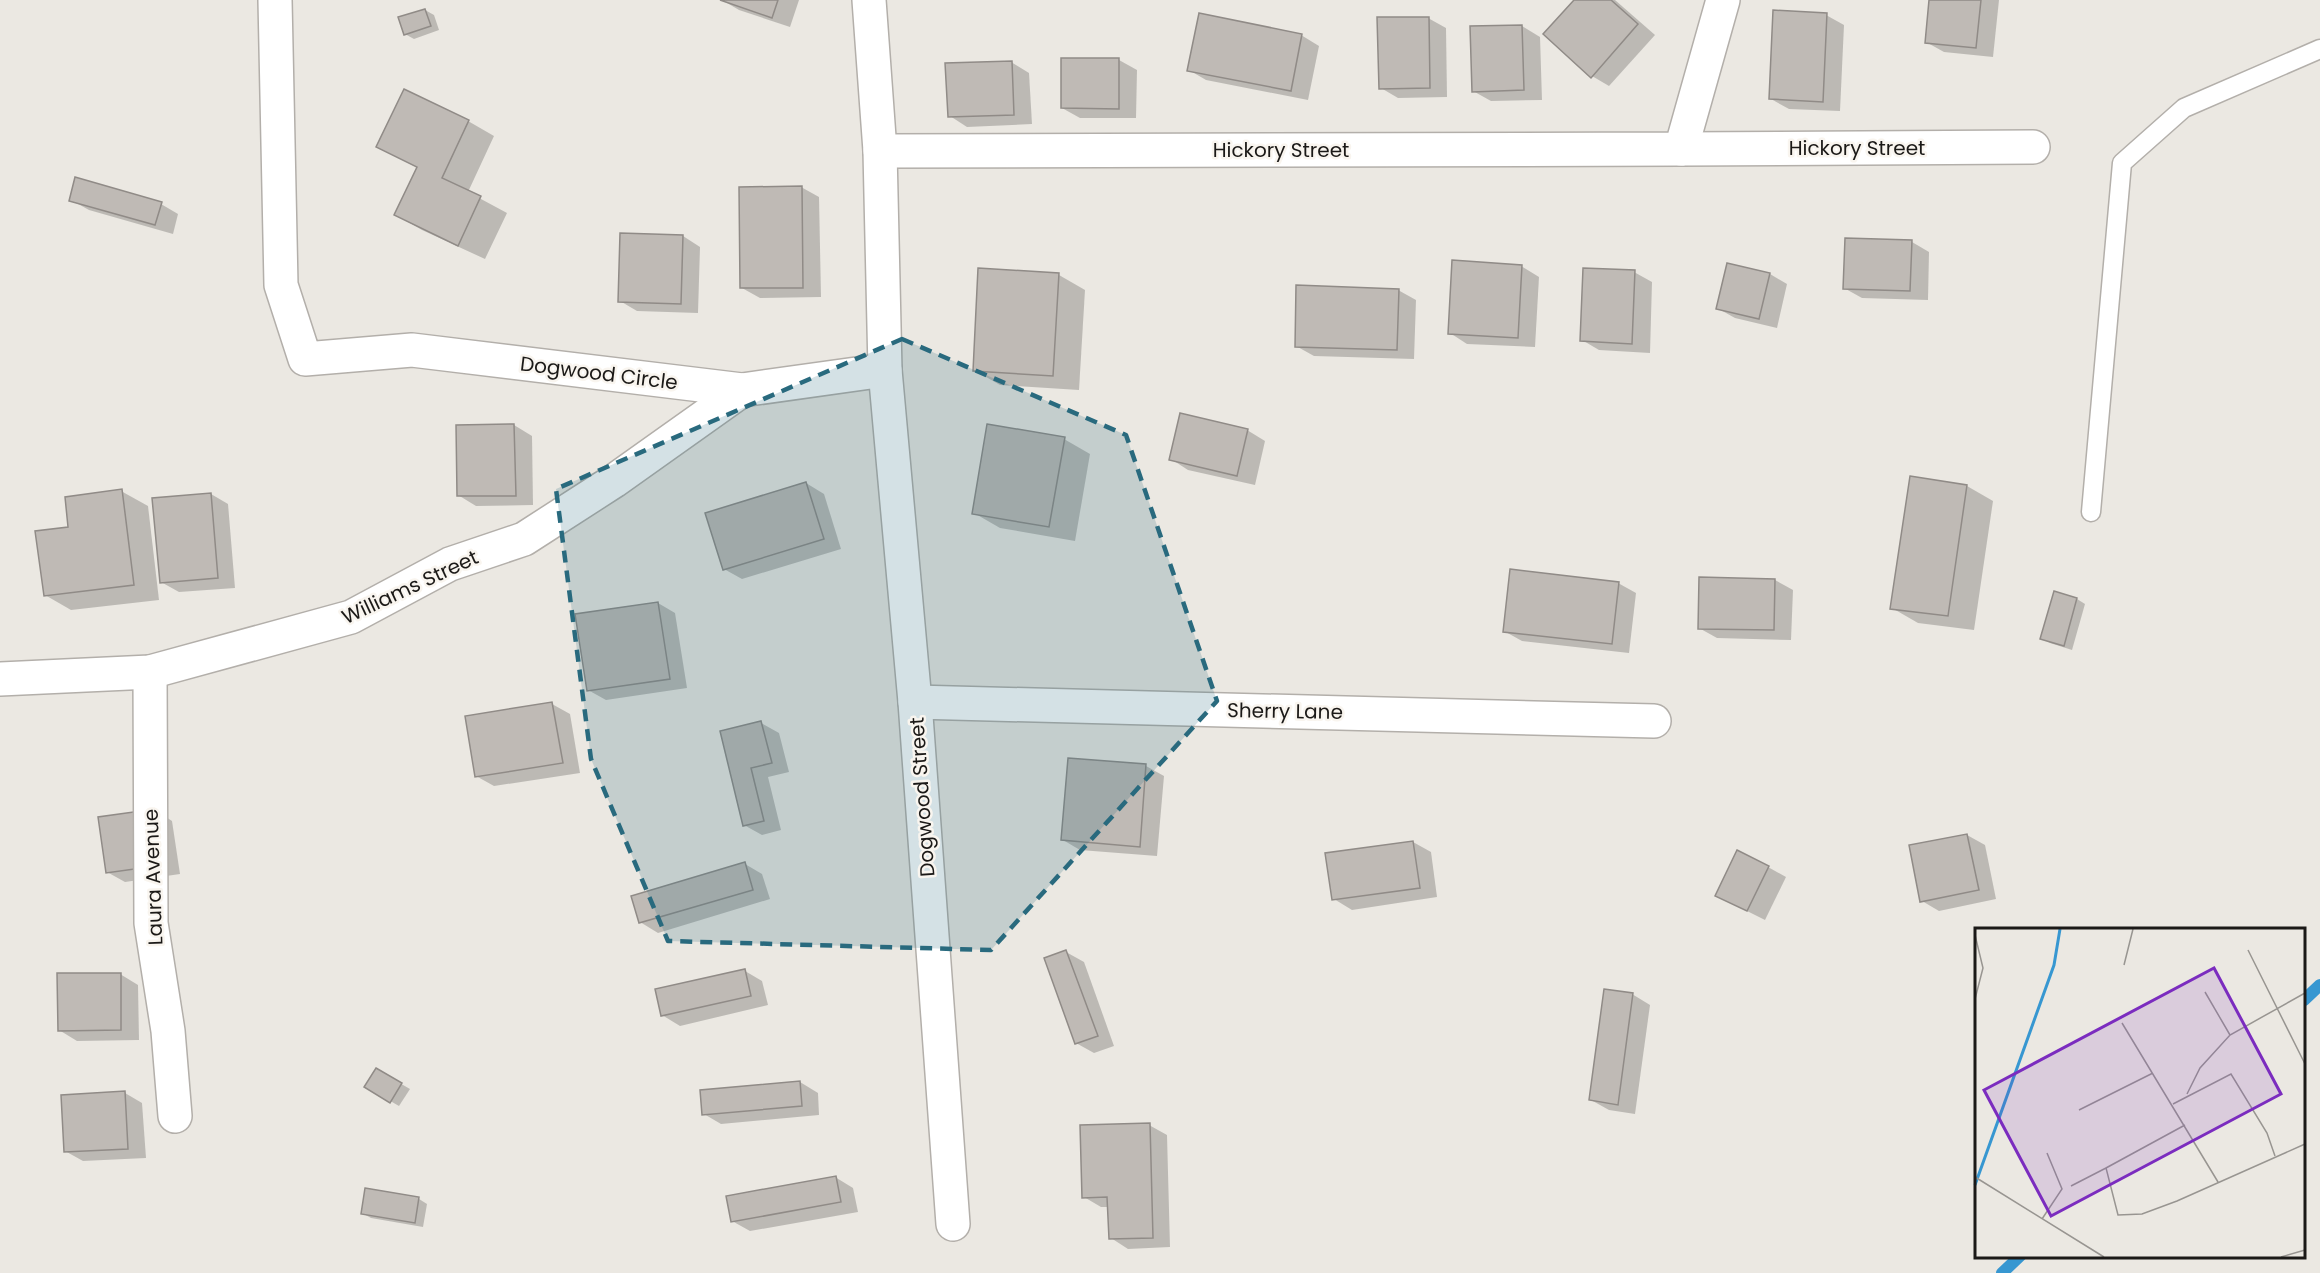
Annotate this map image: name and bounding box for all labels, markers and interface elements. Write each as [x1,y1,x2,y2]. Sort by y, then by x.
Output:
street label: Hickory Street [1789,134,1925,162]
street label: Hickory Street [1213,136,1349,164]
street label: Dogwood Circle [519,349,679,397]
street label: Williams Street [337,543,483,631]
street label: Sherry Lane [1227,696,1343,726]
street label: Dogwood Street [902,716,942,878]
street label: Laura Avenue [137,808,169,946]
inset map [1975,928,2305,1258]

